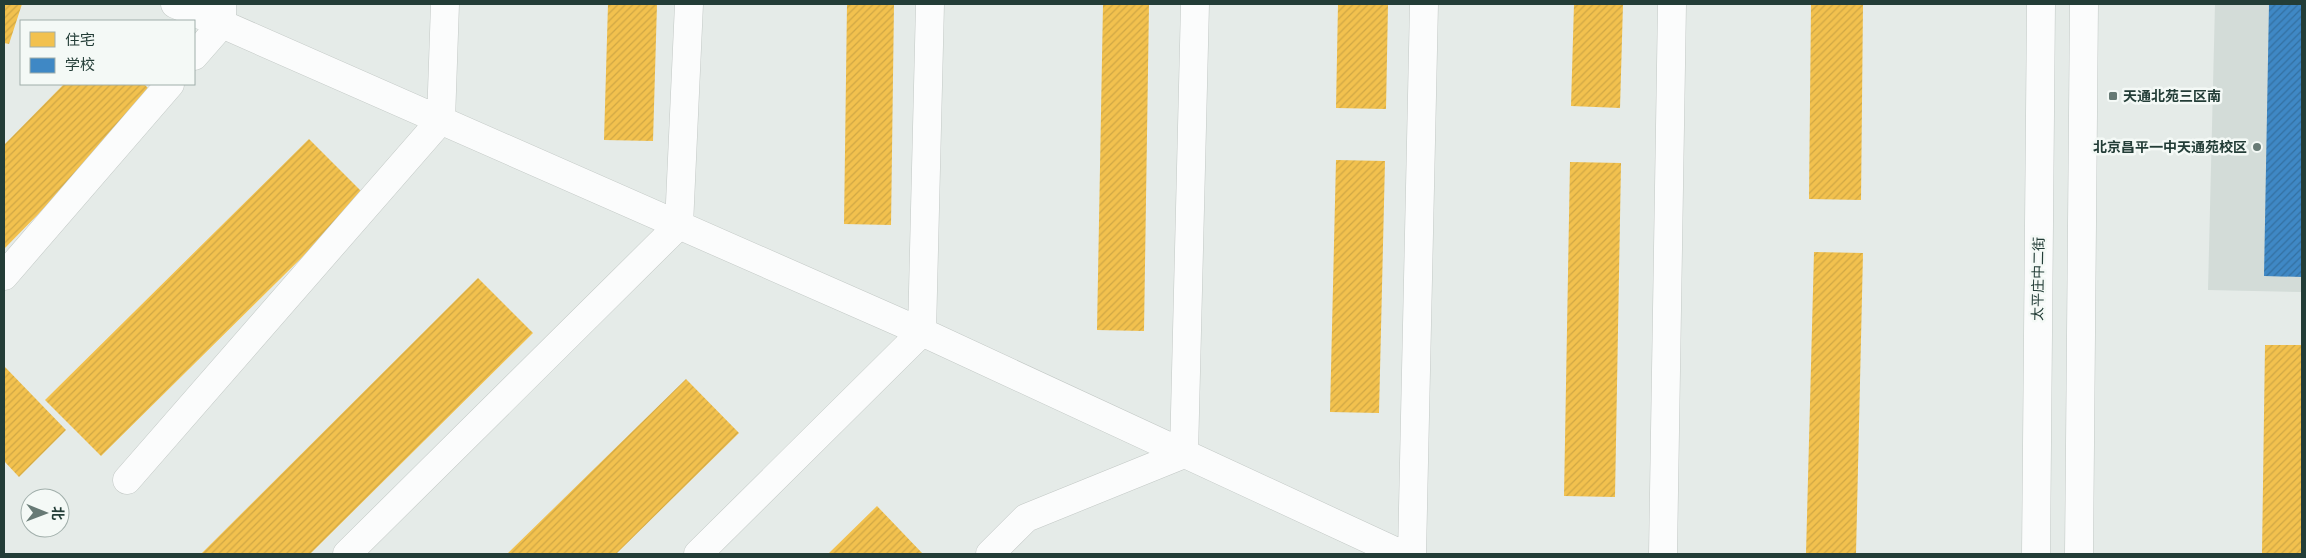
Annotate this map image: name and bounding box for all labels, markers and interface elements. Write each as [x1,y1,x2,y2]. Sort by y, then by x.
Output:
legend [20,20,195,85]
text: 住宅 [65,31,95,48]
text: 学校 [65,56,95,73]
place label: 天通北苑三区南 [2123,88,2221,104]
marker: 天通北苑三区南 [2107,90,2119,102]
place label: 北京昌平一中天通苑校区 [2093,139,2247,155]
marker: 北京昌平一中天通苑校区 [2251,141,2263,153]
street label: 太平庄中二街 [2029,237,2047,321]
north arrow [20,488,70,538]
text: 北 [50,506,66,520]

